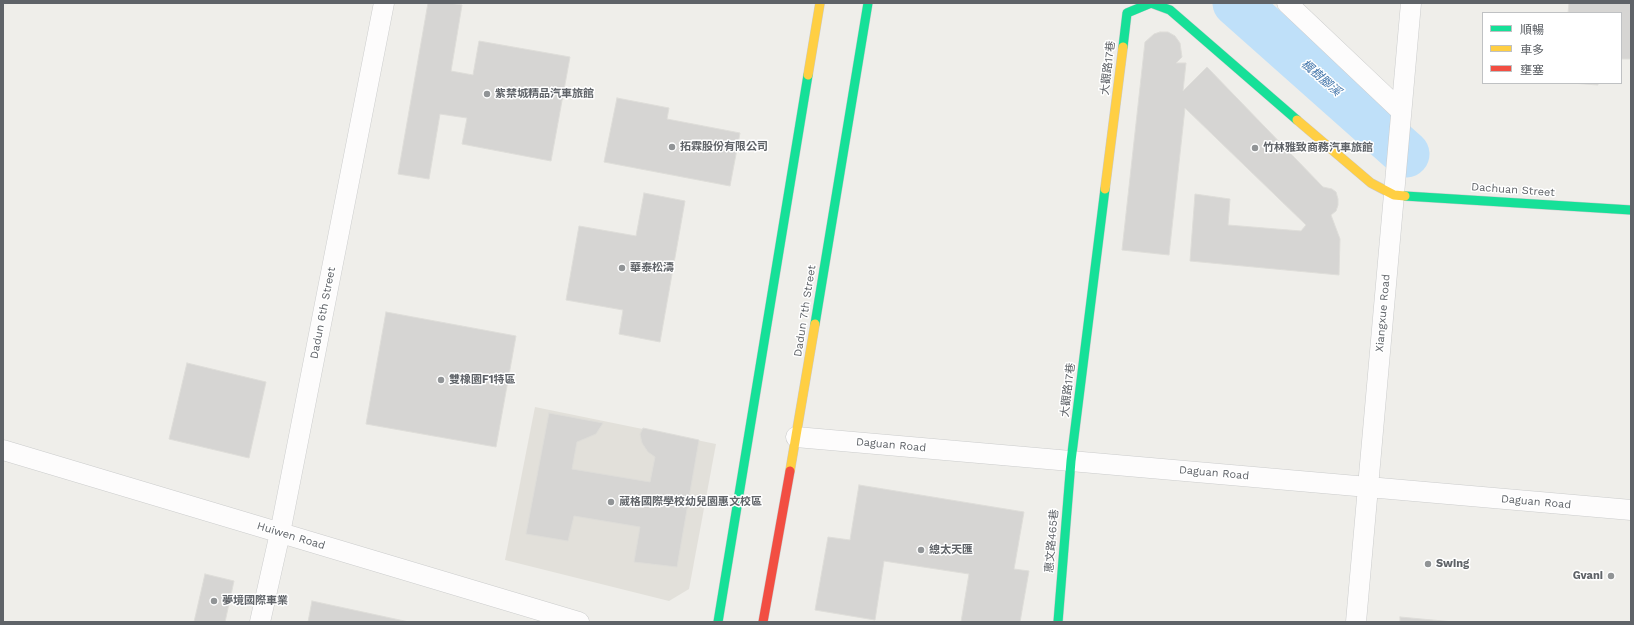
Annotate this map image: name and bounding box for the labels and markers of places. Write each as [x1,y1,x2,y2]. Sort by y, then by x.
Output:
place label: 紫禁城精品汽車旅館 [495,87,594,101]
marker: 紫禁城精品汽車旅館 [482,89,492,99]
place label: 拓霖股份有限公司 [680,140,768,154]
place label: 竹林雅致商務汽車旅館 [1263,141,1373,155]
marker: 拓霖股份有限公司 [667,142,677,152]
marker: 竹林雅致商務汽車旅館 [1250,143,1260,153]
place label: 華泰松濤 [630,261,674,275]
marker: 華泰松濤 [617,263,627,273]
place label: 雙橡園F1特區 [449,373,515,387]
marker: 雙橡園F1特區 [436,375,446,385]
place label: 葳格國際學校幼兒園惠文校區 [619,495,762,509]
marker: 葳格國際學校幼兒園惠文校區 [606,497,616,507]
place label: 總太天匯 [929,543,973,557]
marker: 總太天匯 [916,545,926,555]
place label: Swing [1436,557,1469,571]
marker: Swing [1423,559,1433,569]
place label: Gvani [1573,569,1603,583]
marker: Gvani [1606,571,1616,581]
place label: 夢境國際車業 [222,594,288,608]
marker: 夢境國際車業 [209,596,219,606]

